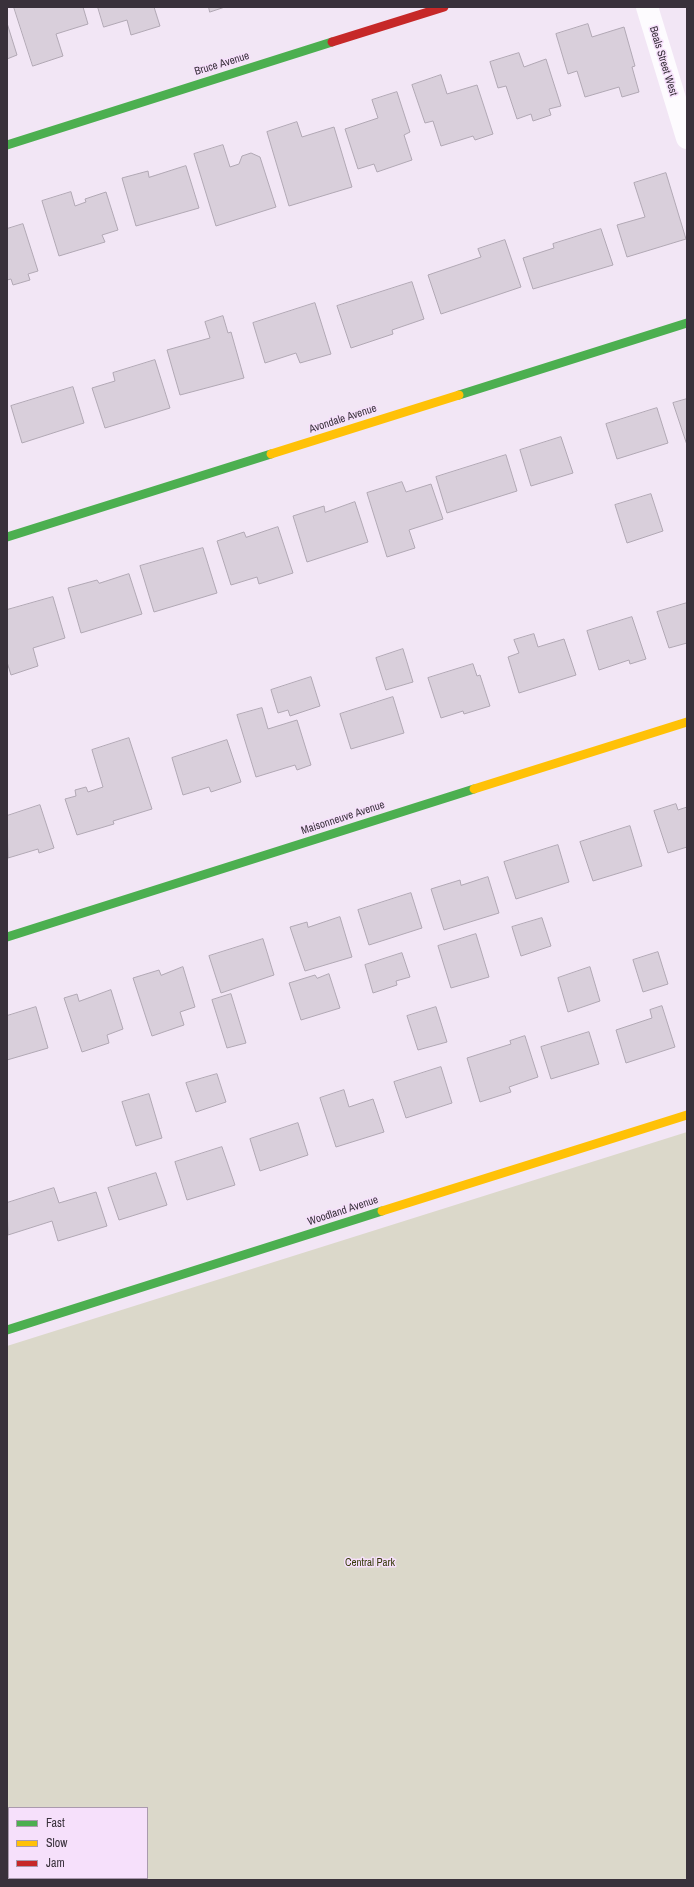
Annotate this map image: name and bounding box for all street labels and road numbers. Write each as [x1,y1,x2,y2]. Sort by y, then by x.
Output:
street label: Beals Street West [646,25,680,97]
street label: Bruce Avenue [193,49,251,79]
street label: Avondale Avenue [307,402,379,436]
street label: Maisonneuve Avenue [300,798,386,838]
street label: Woodland Avenue [306,1193,380,1229]

